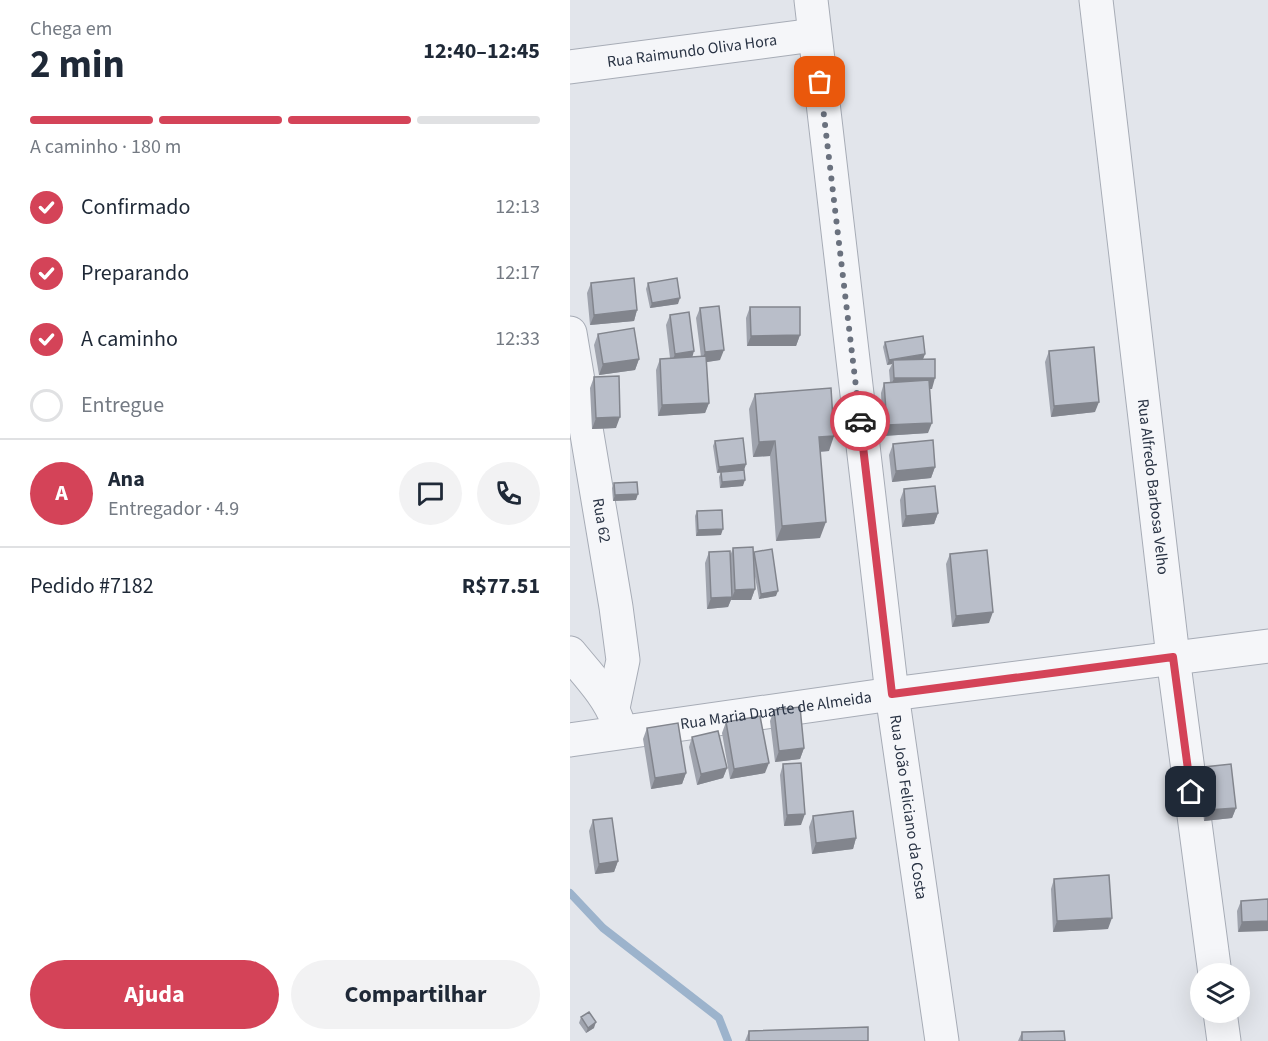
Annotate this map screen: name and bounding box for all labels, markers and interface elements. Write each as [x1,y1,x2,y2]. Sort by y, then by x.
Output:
text: Chega em [30,15,112,43]
street label: Rua Raimundo Oliva Hora [606,29,778,73]
text: 12:40–12:45 [423,35,540,67]
text: 2 min [30,37,125,93]
pin [794,56,845,107]
icon: bag [803,65,836,98]
text: A caminho · 180 m [30,133,181,161]
icon: check [30,191,63,224]
text: Confirmado [81,191,190,223]
text: 12:13 [495,193,540,221]
icon: check [30,257,63,290]
text: Preparando [81,257,189,289]
text: 12:17 [495,259,540,287]
icon: check [30,323,63,356]
text: A caminho [81,323,178,355]
text: 12:33 [495,325,540,353]
text: Entregue [81,389,164,421]
courier [830,391,890,451]
street label: Rua Alfredo Barbosa Velho [1132,398,1174,576]
icon: car [844,405,877,438]
button: chat [399,462,462,525]
button: phone [477,462,540,525]
text: Ana [108,463,145,495]
text: A [55,477,68,509]
text: Entregador · 4.9 [108,495,239,523]
street label: Rua 62 [587,496,616,544]
text: Pedido #7182 [30,570,154,602]
text: R$77.51 [462,570,540,602]
street label: Rua Maria Duarte de Almeida [679,686,873,735]
street label: Rua João Feliciano da Costa [884,713,932,901]
pin [1165,766,1216,817]
icon: home [1174,775,1207,808]
button: Ajuda [30,960,279,1029]
button: Compartilhar [291,960,540,1029]
map controls [1190,963,1250,1023]
button: layers [1190,963,1250,1023]

